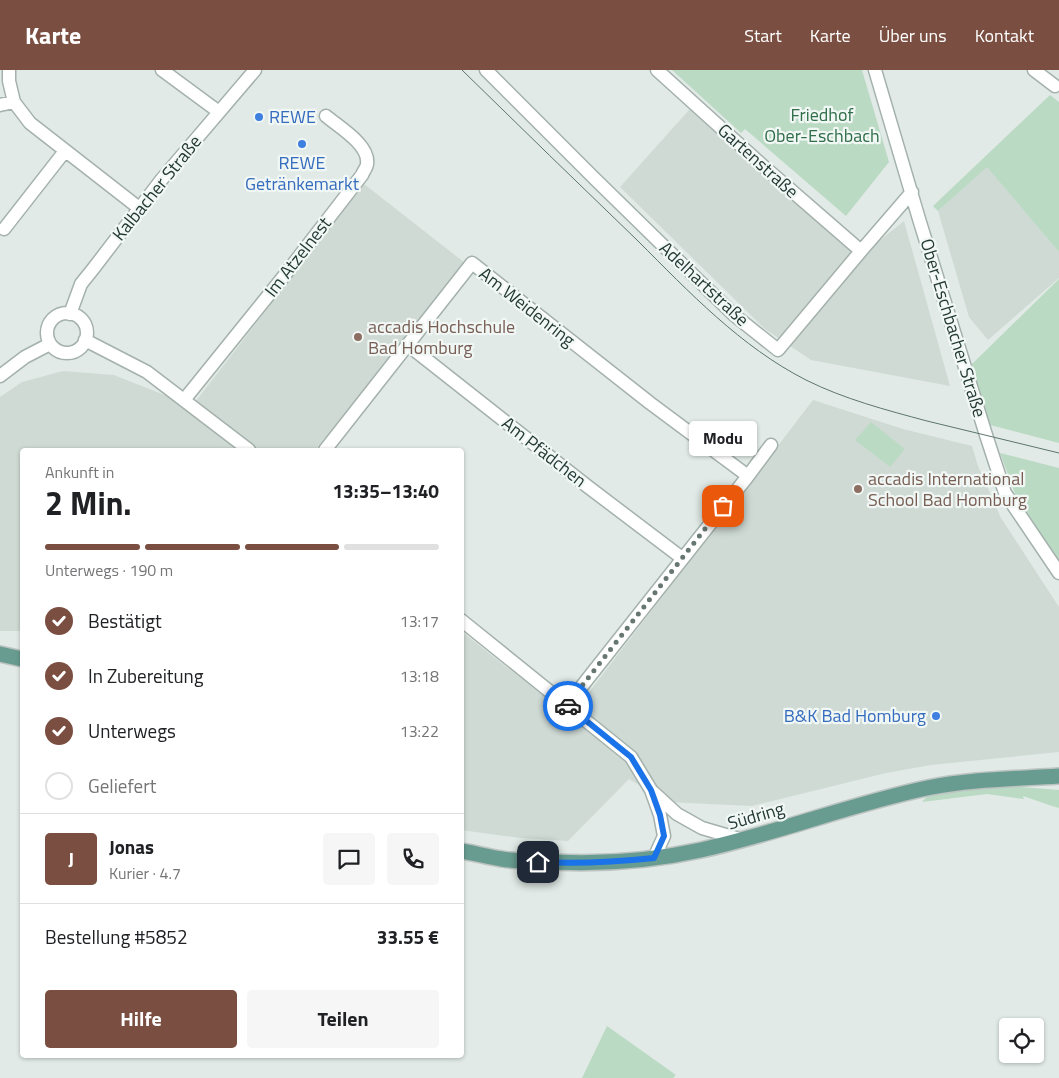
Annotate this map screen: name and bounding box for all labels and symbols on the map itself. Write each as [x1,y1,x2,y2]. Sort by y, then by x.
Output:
park label: Friedhof Ober-Eschbach [764,101,880,149]
place label: REWE [269,103,316,130]
marker: REWE [253,111,265,123]
street label: Gartenstraße [712,117,805,204]
street label: Kalbacher Straße [105,129,208,246]
marker: REWE Getränkemarkt [296,138,308,150]
place label: REWE Getränkemarkt [245,149,360,197]
street label: Im Atzelnest [258,210,338,302]
street label: Adelhartstraße [653,235,755,332]
street label: Ober-Eschbacher Straße [913,235,993,420]
street label: Am Weidenring [473,260,581,353]
place label: accadis Hochschule Bad Homburg [368,313,515,361]
marker: accadis Hochschule Bad Homburg [352,331,364,343]
street label: Am Pfädchen [496,410,592,493]
callout: Modu [689,421,757,456]
place label: accadis International School Bad Homburg [868,465,1027,513]
marker: accadis International School Bad Homburg [852,483,864,495]
pin [702,485,744,527]
courier [543,681,593,731]
place label: B&K Bad Homburg [784,702,926,729]
marker: B&K Bad Homburg [930,710,942,722]
street label: Südring [724,795,787,836]
pin [517,841,559,883]

